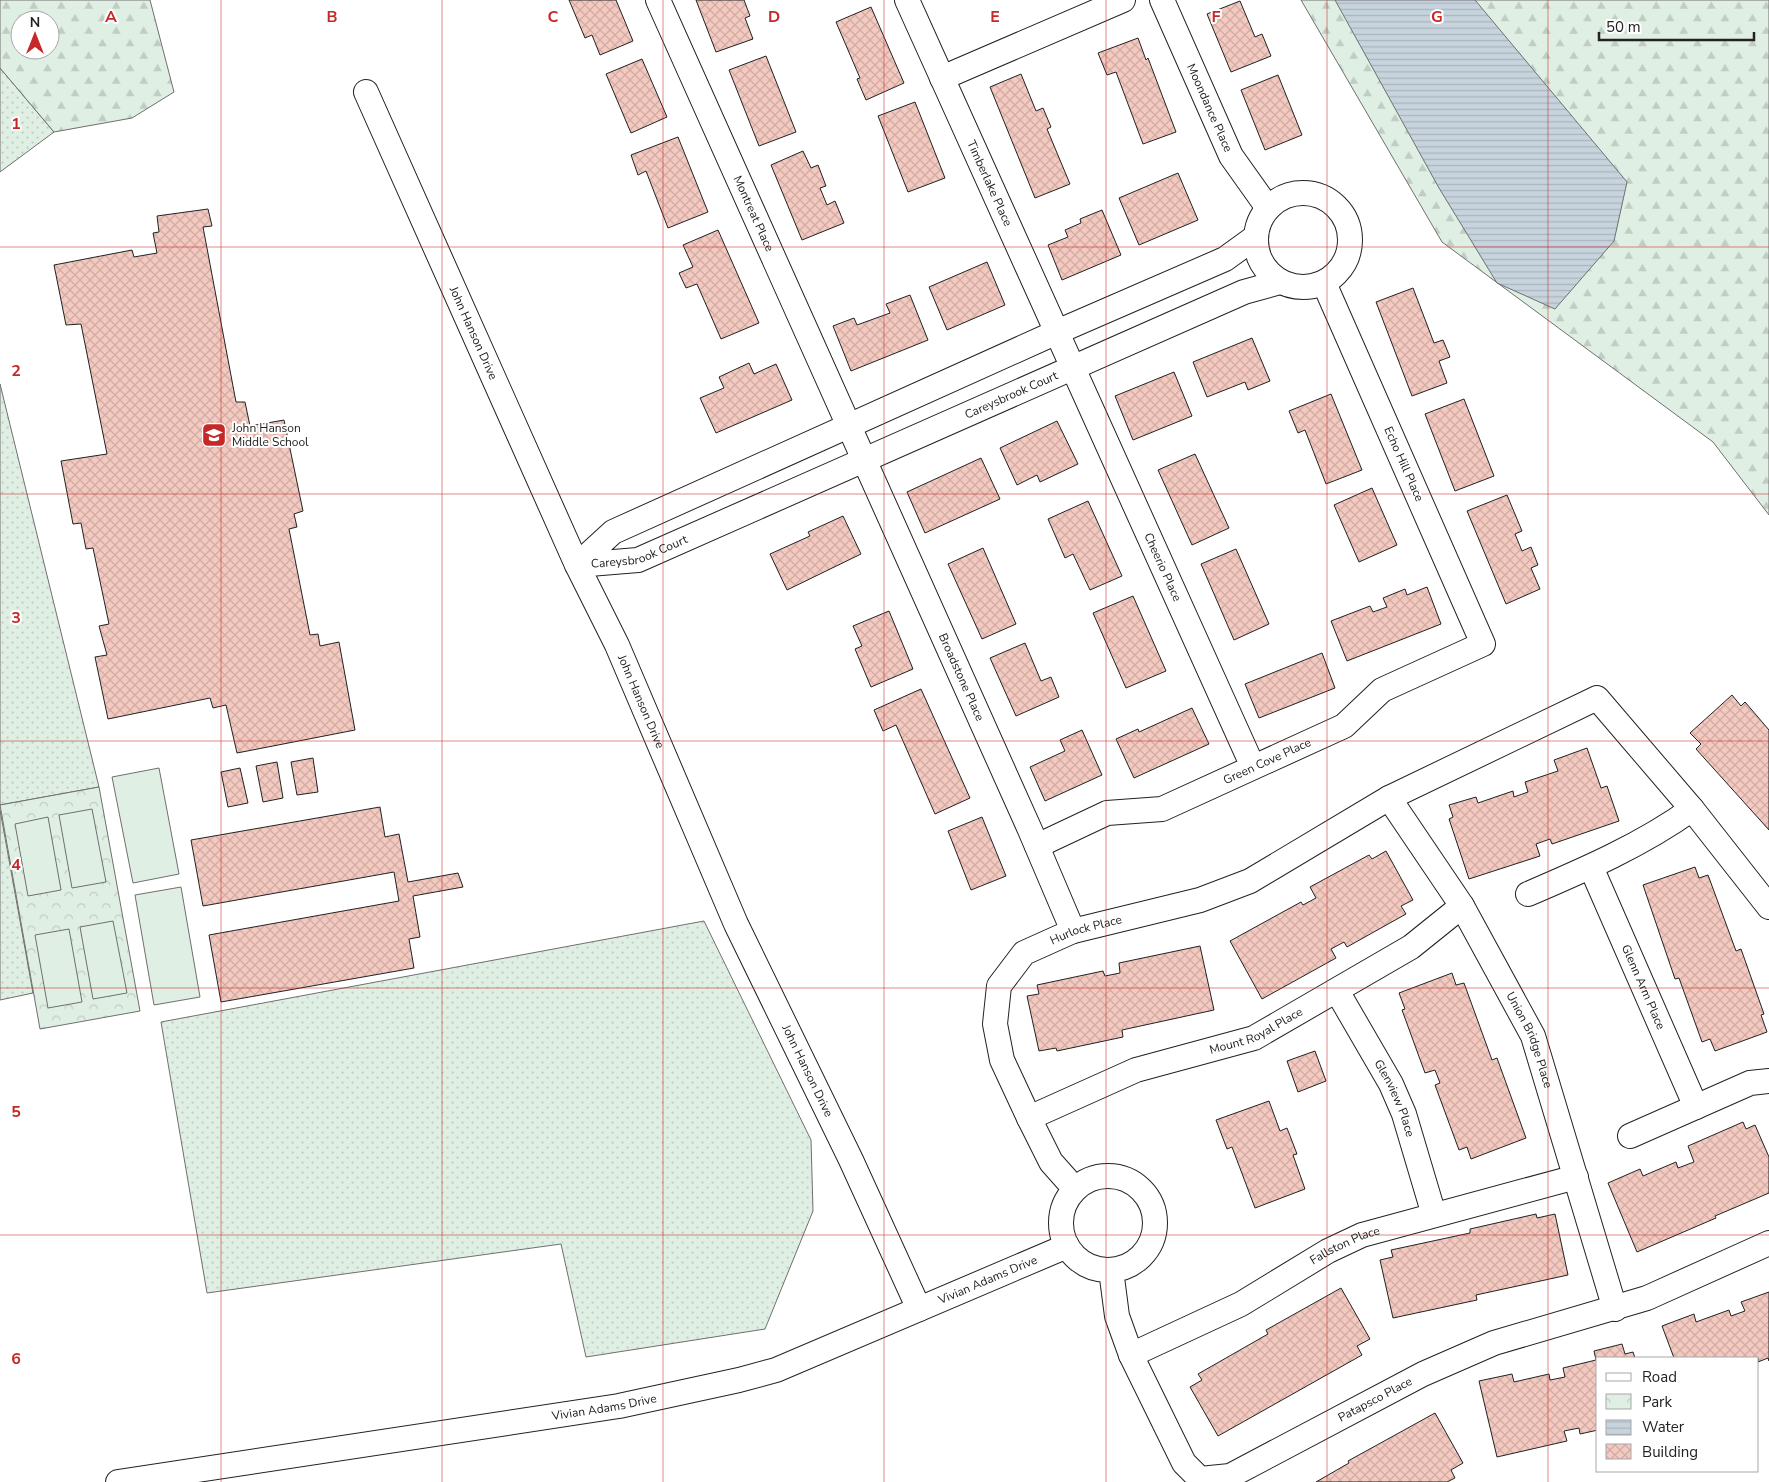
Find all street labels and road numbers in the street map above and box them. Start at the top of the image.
street label: Moondance Place [1183,61,1236,155]
street label: Timberlake Place [963,138,1016,229]
street label: Montreat Place [730,173,778,254]
street label: John Hanson Drive [445,283,501,382]
street label: Careysbrook Court [962,367,1061,423]
street label: Echo Hill Place [1380,424,1428,504]
street label: Cheerio Place [1140,530,1185,604]
street label: Careysbrook Court [590,531,691,572]
street label: Broadstone Place [935,631,988,724]
street label: John Hanson Drive [614,651,668,751]
street label: Green Cove Place [1221,734,1314,788]
street label: Hurlock Place [1047,911,1123,948]
street label: Glenn Arm Place [1618,942,1669,1032]
street label: Union Bridge Place [1502,989,1556,1090]
street label: Mount Royal Place [1208,1004,1305,1058]
street label: John Hanson Drive [778,1021,837,1120]
street label: Glenview Place [1370,1056,1418,1139]
street label: Fallston Place [1307,1223,1382,1268]
street label: Vivian Adams Drive [935,1252,1040,1308]
street label: Patapsco Place [1335,1373,1415,1425]
street label: Vivian Adams Drive [550,1390,658,1424]

